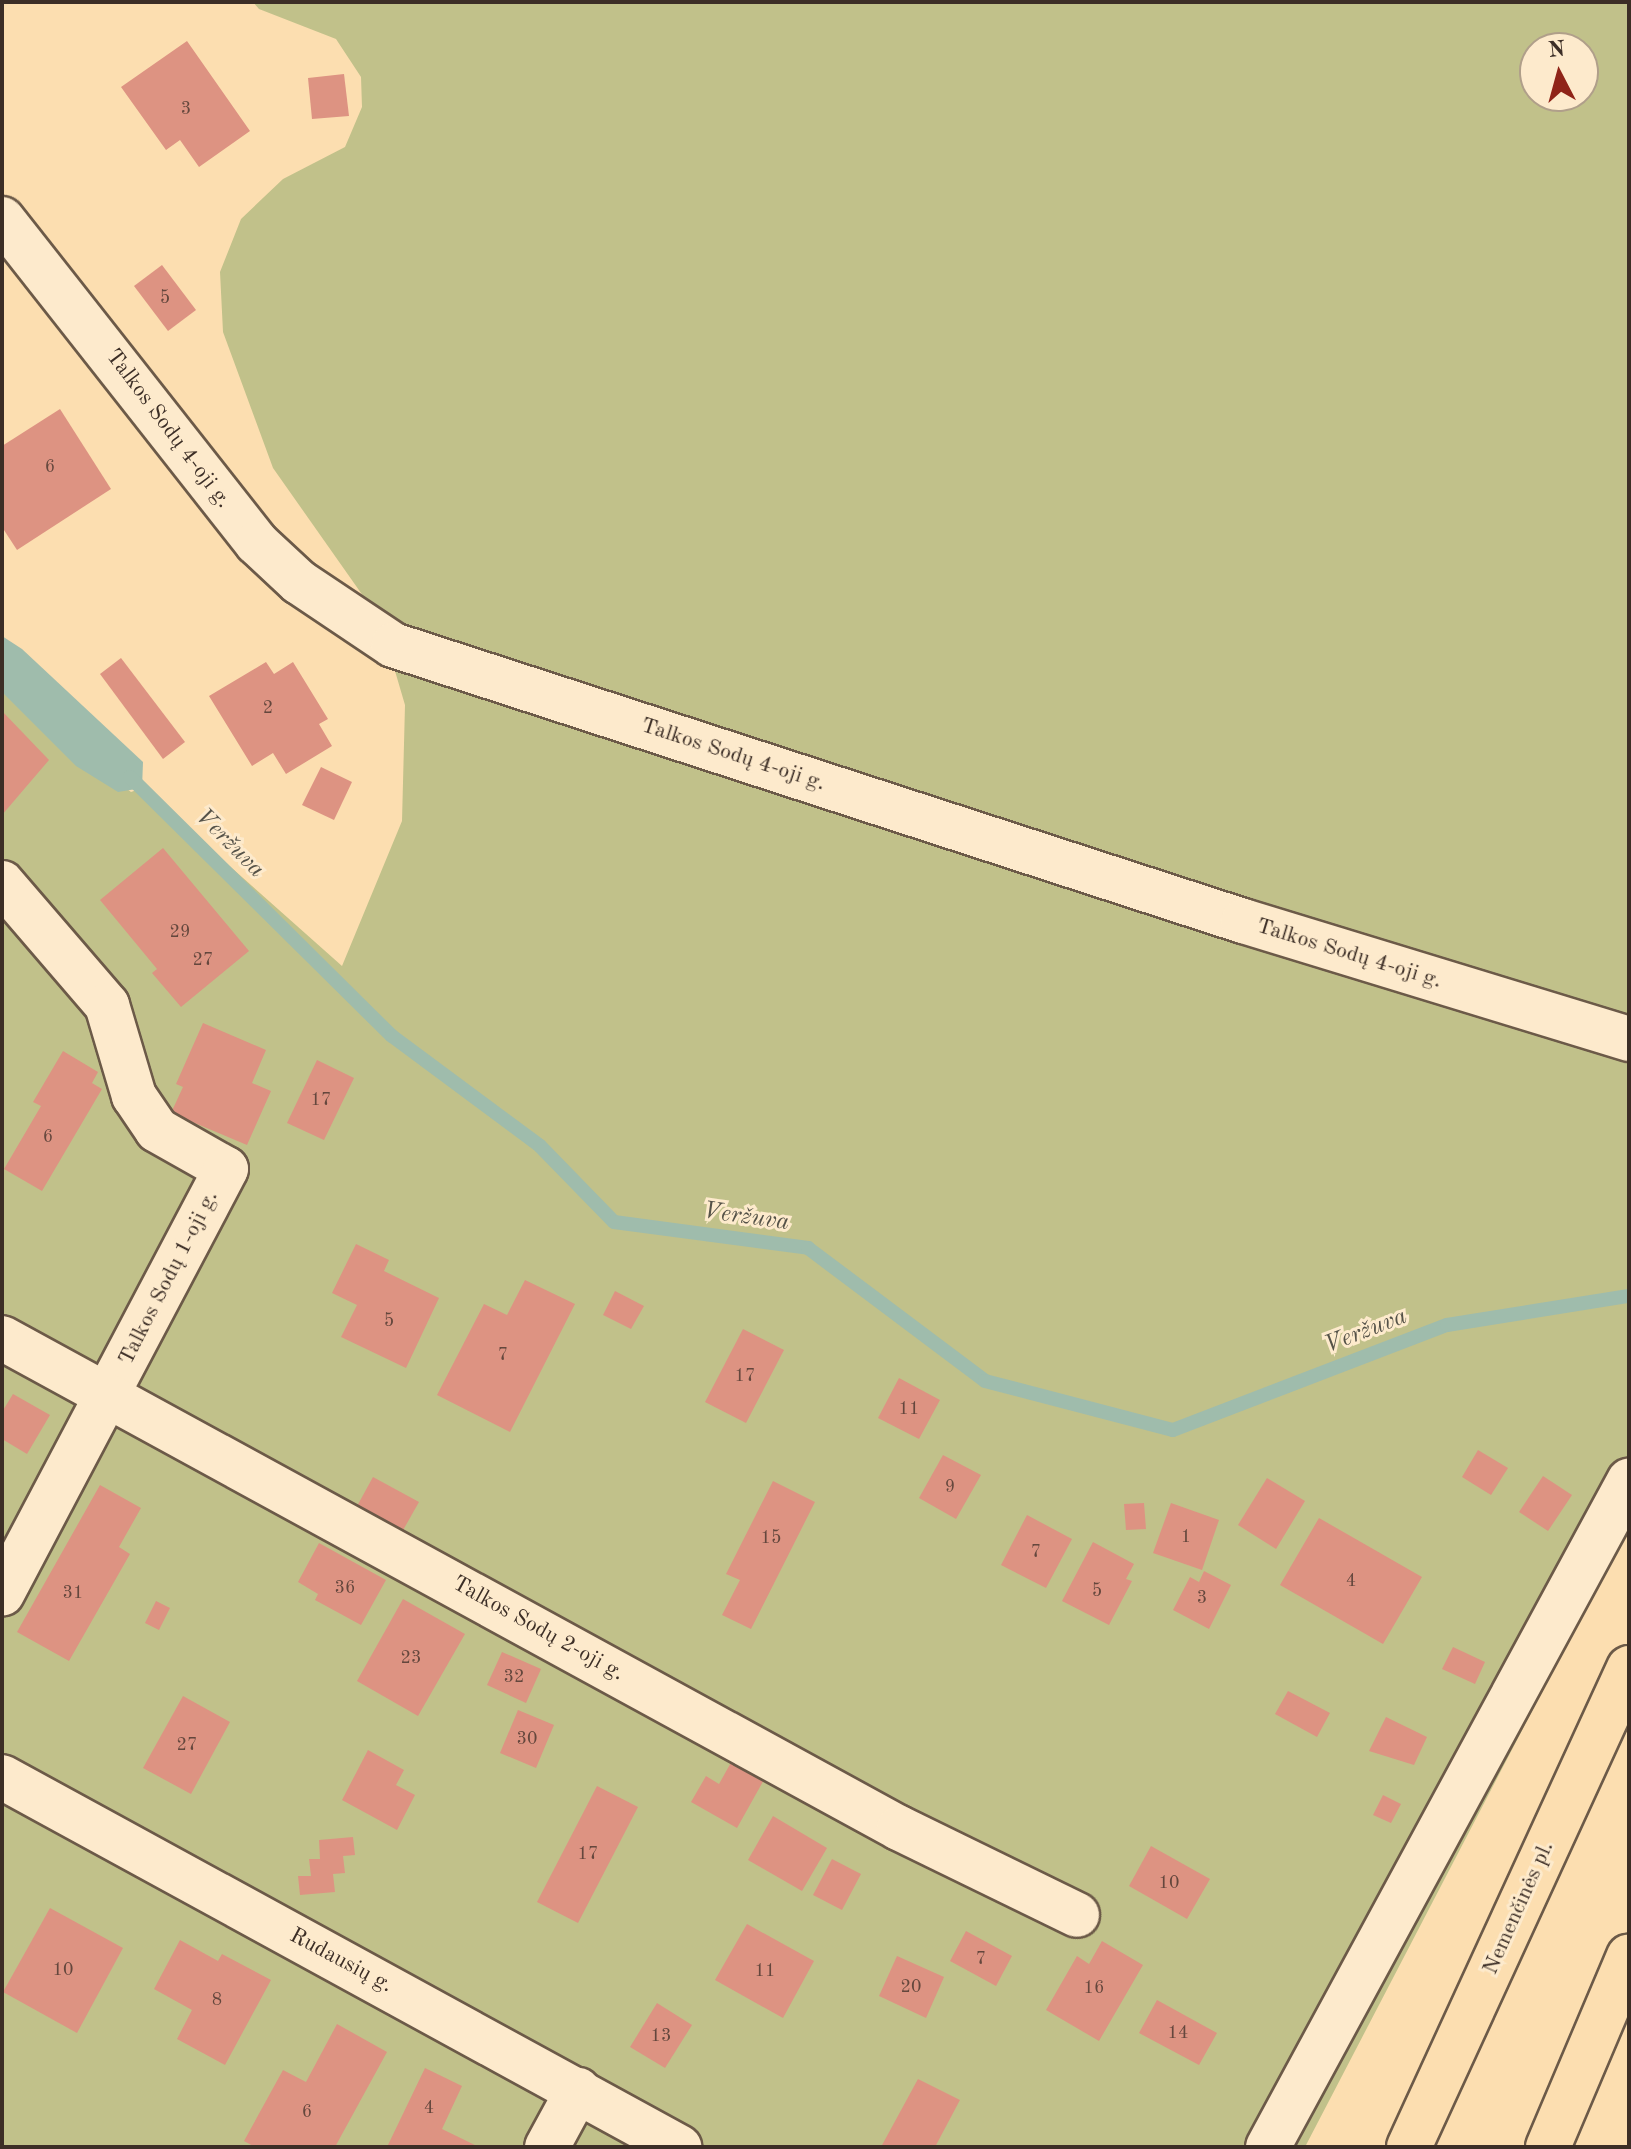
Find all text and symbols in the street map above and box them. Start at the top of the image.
north arrow [1519,32,1599,112]
text: N [1547,38,1566,62]
house number: 3 [181,98,191,120]
house number: 5 [160,287,170,309]
street label: Talkos Sodų 4-oji g. [100,344,236,514]
house number: 6 [45,456,55,478]
house number: 2 [263,697,273,719]
street label: Talkos Sodų 4-oji g. [637,713,829,797]
water label: Veržuva [188,803,270,885]
street label: Talkos Sodų 4-oji g. [1253,913,1445,995]
house number: 29 [170,921,190,943]
house number: 27 [193,949,213,971]
house number: 17 [311,1089,331,1111]
house number: 6 [43,1126,53,1148]
street label: Talkos Sodų 1-oji g. [114,1186,224,1370]
water label: Veržuva [701,1198,791,1238]
water label: Veržuva [1320,1303,1412,1361]
house number: 5 [384,1310,394,1332]
house number: 7 [498,1344,508,1366]
house number: 17 [735,1365,755,1387]
house number: 11 [899,1398,919,1420]
house number: 9 [945,1476,955,1498]
house number: 1 [1181,1526,1191,1548]
house number: 15 [761,1527,781,1549]
house number: 7 [1031,1541,1041,1563]
house number: 4 [1346,1570,1356,1592]
street label: Talkos Sodų 2-oji g. [447,1571,629,1687]
house number: 36 [335,1577,355,1599]
house number: 5 [1092,1580,1102,1602]
house number: 31 [63,1582,83,1604]
house number: 3 [1197,1587,1207,1609]
house number: 23 [401,1647,421,1669]
house number: 32 [504,1666,524,1688]
house number: 30 [517,1728,537,1750]
house number: 27 [177,1734,197,1756]
street label: Nemenčinės pl. [1478,1837,1560,1979]
house number: 17 [578,1843,598,1865]
house number: 10 [1159,1872,1179,1894]
street label: Rudausių g. [285,1923,397,1999]
house number: 7 [976,1948,986,1970]
house number: 10 [53,1959,73,1981]
house number: 11 [755,1960,775,1982]
house number: 20 [901,1976,921,1998]
house number: 16 [1084,1977,1104,1999]
house number: 8 [212,1989,222,2011]
house number: 14 [1168,2022,1188,2044]
house number: 13 [651,2025,671,2047]
house number: 4 [424,2097,434,2119]
house number: 6 [302,2101,312,2123]

